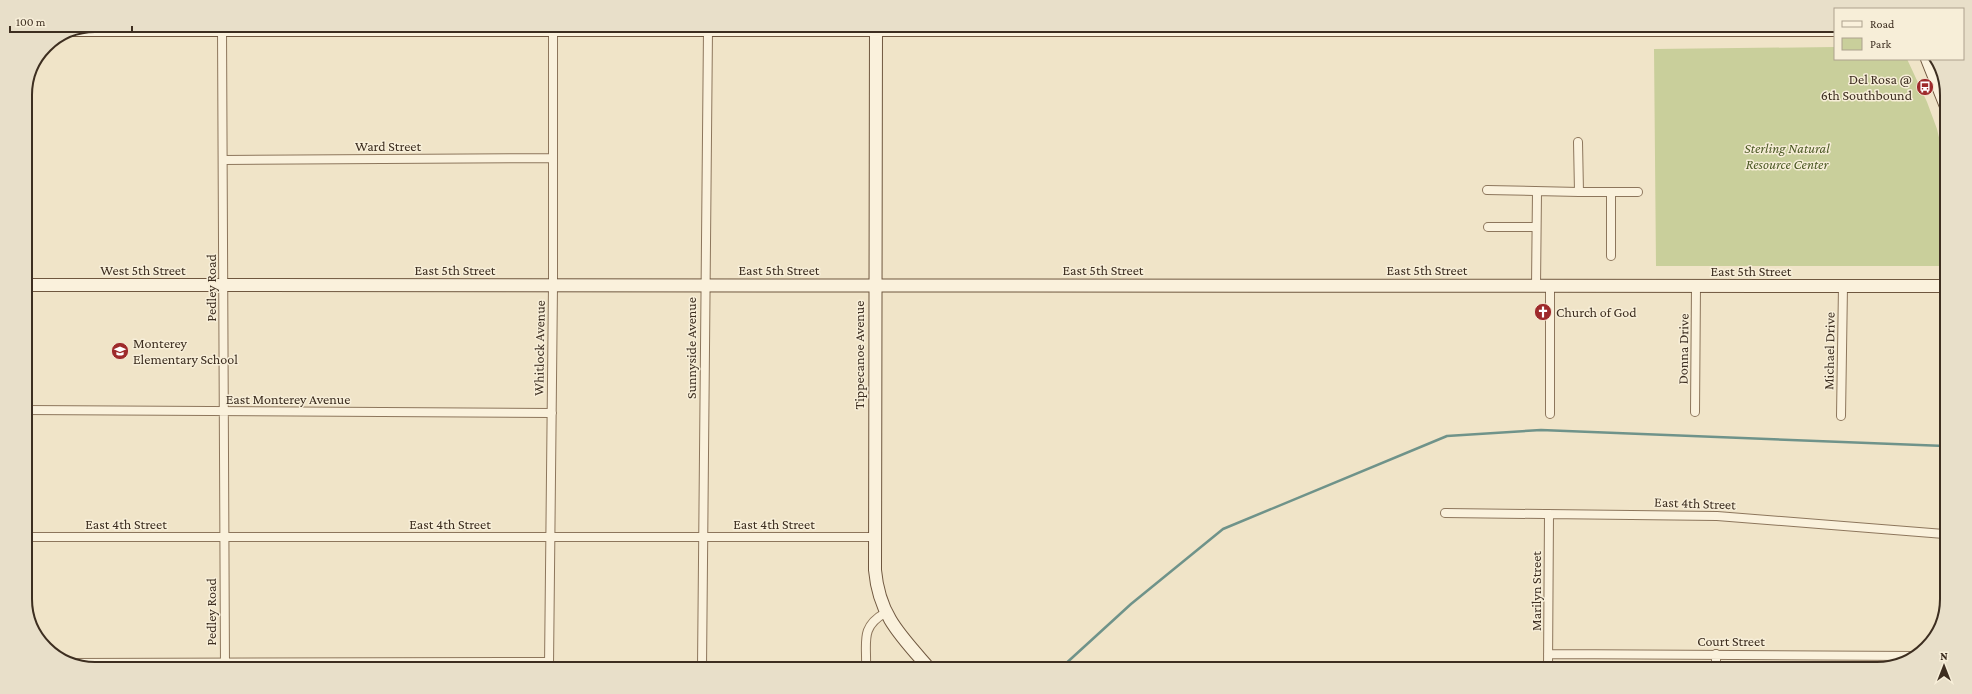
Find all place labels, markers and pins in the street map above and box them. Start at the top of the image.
place label: Del Rosa @ 6th Southbound [1821,71,1913,103]
bus stop icon: Del Rosa @ 6th Southbound [1915,77,1935,97]
church icon: Church of God [1533,302,1553,322]
place label: Church of God [1556,304,1637,320]
place label: Monterey Elementary School [133,335,238,367]
school or university icon: Monterey Elementary School [110,341,130,361]

